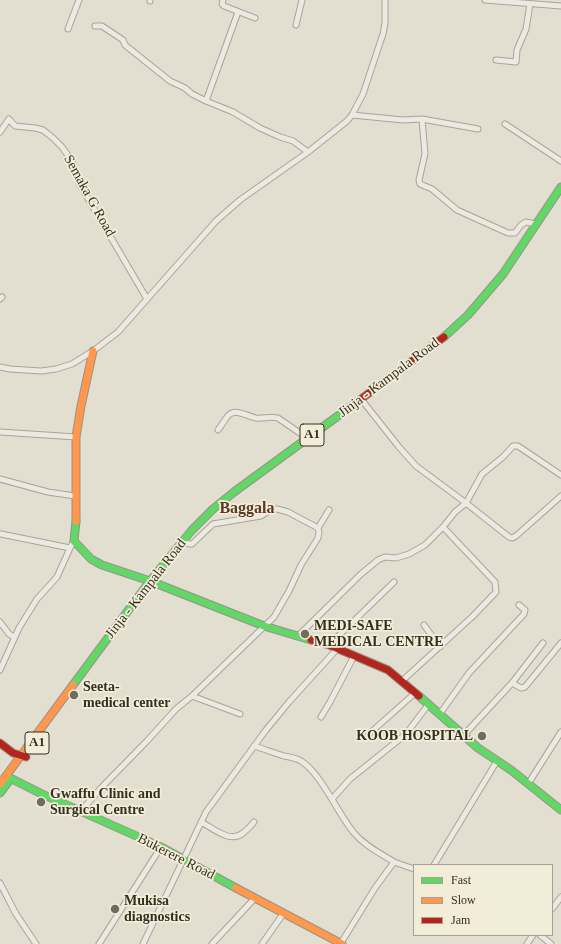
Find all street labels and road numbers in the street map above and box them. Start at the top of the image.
street label: Semaka G Road [60,152,118,240]
street label: Jinja - Kampala Road [335,335,443,421]
road number: A1 [300,424,324,446]
street label: Jinja - Kampala Road [102,536,190,642]
road number: A1 [25,732,49,754]
street label: Bukerere Road [135,830,217,884]

